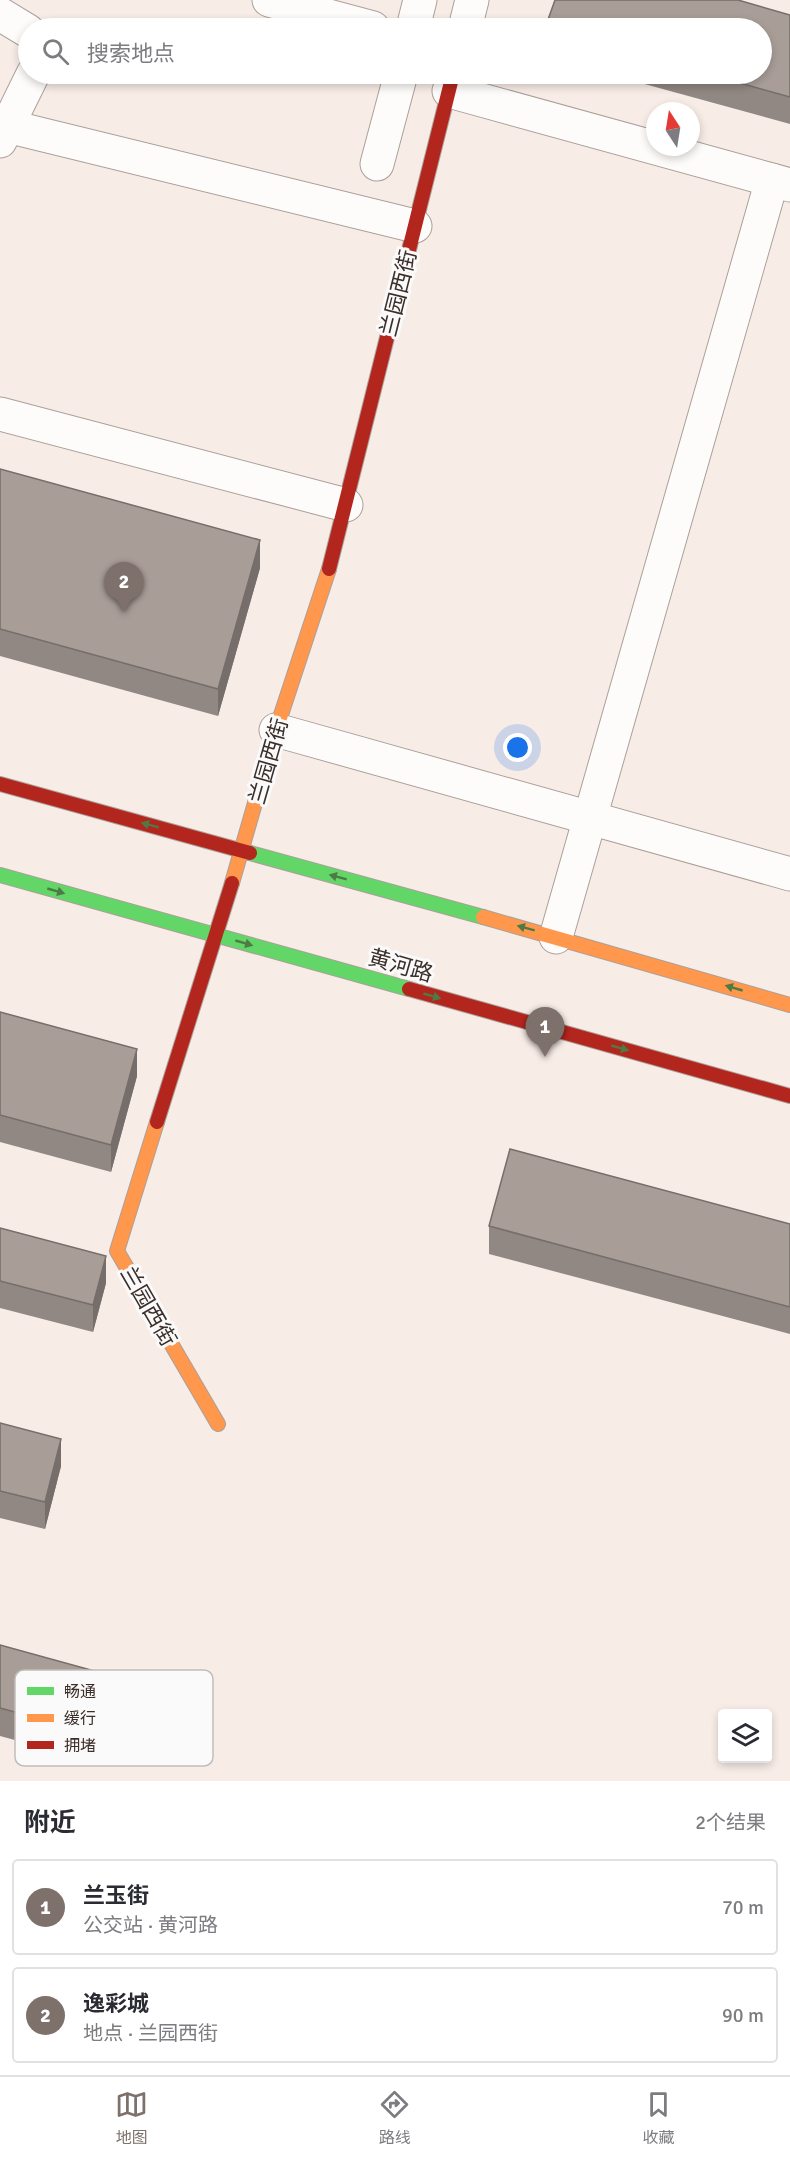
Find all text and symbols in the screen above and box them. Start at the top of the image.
search box [18,18,772,84]
icon: search [39,35,72,68]
text: 搜索地点 [87,40,175,67]
north arrow [646,102,700,156]
street label: 兰园西街 [375,247,422,339]
pin: 2 [104,562,144,612]
street label: 兰园西街 [243,715,294,807]
your location [503,733,532,762]
one-way arrow [141,820,159,829]
one-way arrow [329,872,347,881]
one-way arrow [47,887,65,896]
one-way arrow [517,923,535,933]
one-way arrow [235,939,253,949]
street label: 黄河路 [365,943,436,988]
one-way arrow [725,983,743,992]
one-way arrow [423,992,441,1001]
pin: 1 [526,1008,564,1057]
one-way arrow [611,1044,629,1053]
street label: 兰园西街 [115,1261,182,1351]
legend [15,1670,213,1766]
text: 畅通 [64,1682,96,1702]
text: 缓行 [64,1709,96,1729]
map controls [718,1709,772,1763]
button: layers [718,1709,772,1763]
text: 拥堵 [64,1736,96,1756]
text: 附近 [24,1807,76,1839]
text: 2个结果 [695,1810,766,1835]
text: 兰玉街 [83,1882,149,1909]
text: 1 [40,1895,51,1920]
text: 70 m [722,1895,764,1920]
text: 公交站 · 黄河路 [83,1913,218,1938]
text: 逸彩城 [83,1990,149,2017]
text: 2 [40,2003,51,2028]
text: 90 m [722,2003,764,2028]
text: 地点 · 兰园西街 [83,2021,218,2046]
tab: 地图 [115,2088,148,2148]
tab: 路线 [378,2088,411,2148]
tab: 收藏 [642,2088,675,2148]

